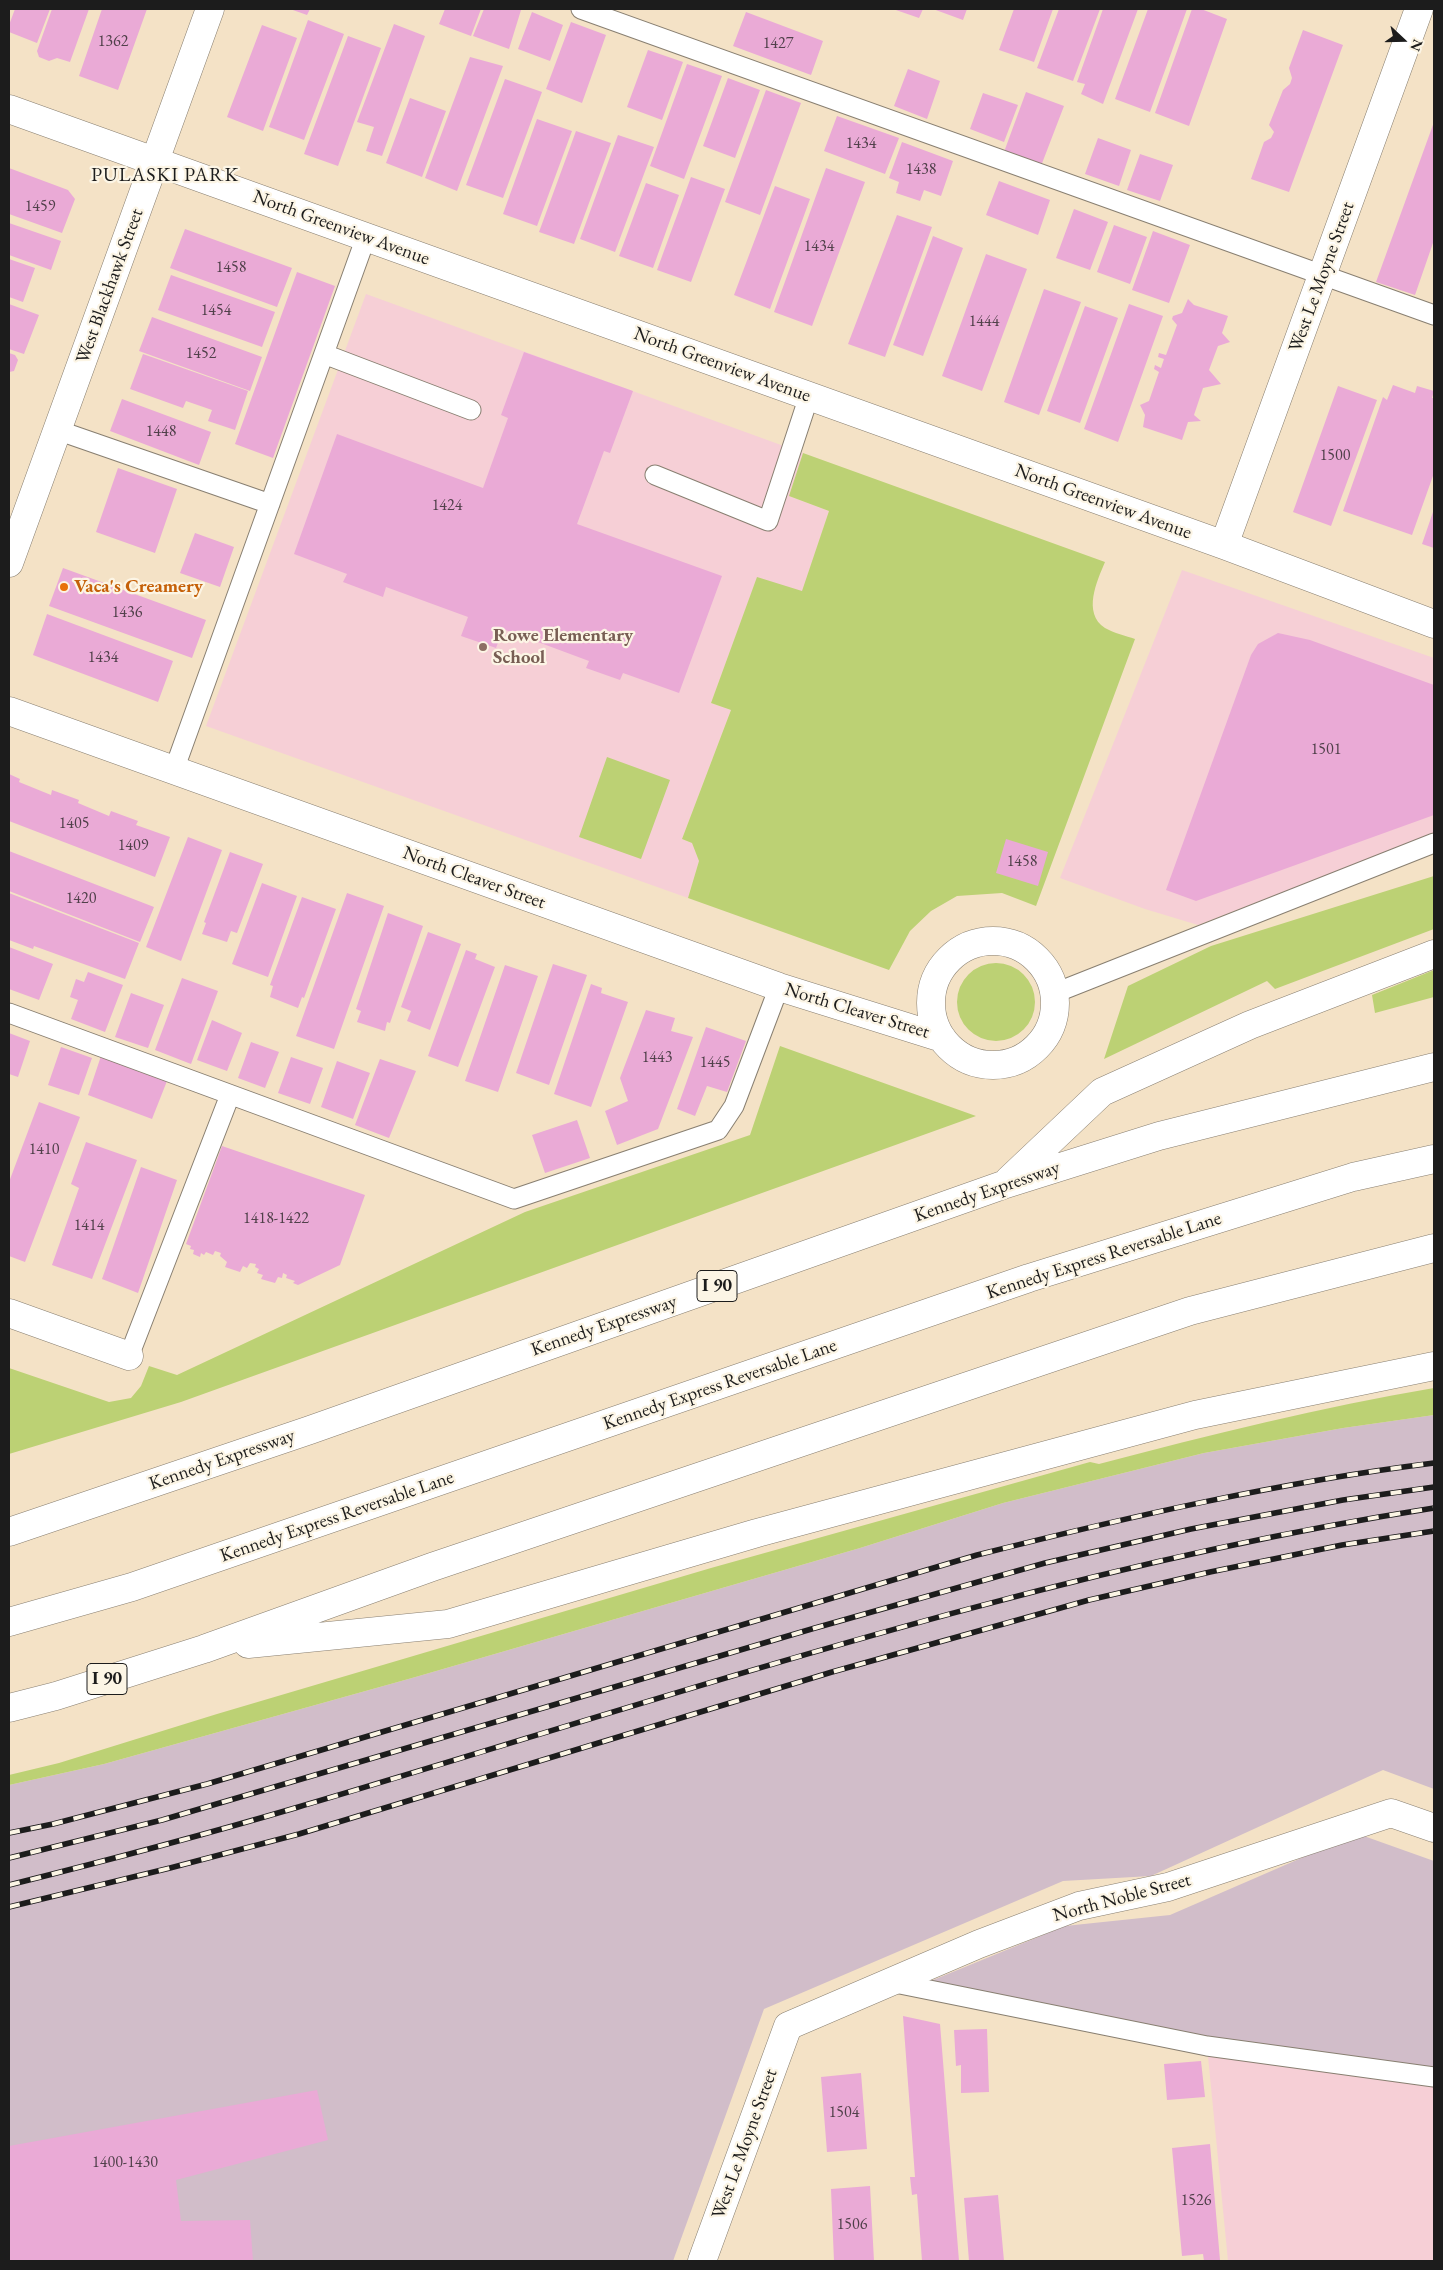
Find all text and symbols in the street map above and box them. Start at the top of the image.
north arrow [1378,15,1428,65]
house number: 1362 [98,32,128,52]
house number: 1427 [763,34,793,54]
text: N [1407,37,1427,54]
house number: 1434 [846,134,876,154]
house number: 1438 [906,160,936,180]
district label: PULASKI PARK [90,164,240,188]
street label: North Greenview Avenue [249,185,433,271]
house number: 1459 [25,197,55,217]
street label: West Le Moyne Street [1284,199,1360,355]
street label: West Blackhawk Street [71,205,149,367]
house number: 1434 [804,237,834,257]
house number: 1458 [216,258,246,278]
house number: 1454 [201,301,231,321]
house number: 1444 [969,312,999,332]
street label: North Greenview Avenue [630,322,814,408]
house number: 1452 [186,344,216,364]
house number: 1448 [146,422,176,442]
house number: 1500 [1320,446,1350,466]
street label: North Greenview Avenue [1011,459,1195,545]
house number: 1424 [432,496,462,516]
place label: Vaca's Creamery [74,576,203,598]
marker: Vaca's Creamery [58,581,70,593]
house number: 1436 [112,603,142,623]
place label: Rowe Elementary School [493,625,633,669]
marker: Rowe Elementary School [477,641,489,653]
house number: 1434 [88,648,118,668]
house number: 1501 [1311,740,1341,760]
house number: 1405 [59,814,89,834]
house number: 1409 [118,836,148,856]
street label: North Cleaver Street [400,842,548,914]
house number: 1458 [1007,852,1037,872]
house number: 1420 [66,889,96,909]
street label: North Cleaver Street [782,978,932,1044]
house number: 1443 [642,1048,672,1068]
house number: 1445 [700,1053,730,1073]
house number: 1410 [29,1140,59,1160]
street label: Kennedy Expressway [911,1156,1063,1228]
street label: Kennedy Express Reversable Lane [984,1207,1224,1305]
house number: 1418-1422 [243,1209,309,1229]
house number: 1414 [74,1216,104,1236]
road number: I 90 [697,1270,737,1302]
street label: Kennedy Expressway [528,1290,680,1362]
street label: Kennedy Express Reversable Lane [600,1334,840,1436]
street label: Kennedy Expressway [146,1424,298,1496]
street label: Kennedy Express Reversable Lane [217,1466,457,1568]
road number: I 90 [87,1664,127,1695]
street label: North Noble Street [1051,1869,1193,1927]
street label: West Le Moyne Street [707,2066,783,2222]
house number: 1504 [829,2103,859,2123]
house number: 1400-1430 [92,2153,158,2173]
house number: 1526 [1181,2191,1211,2211]
house number: 1506 [837,2215,867,2235]

